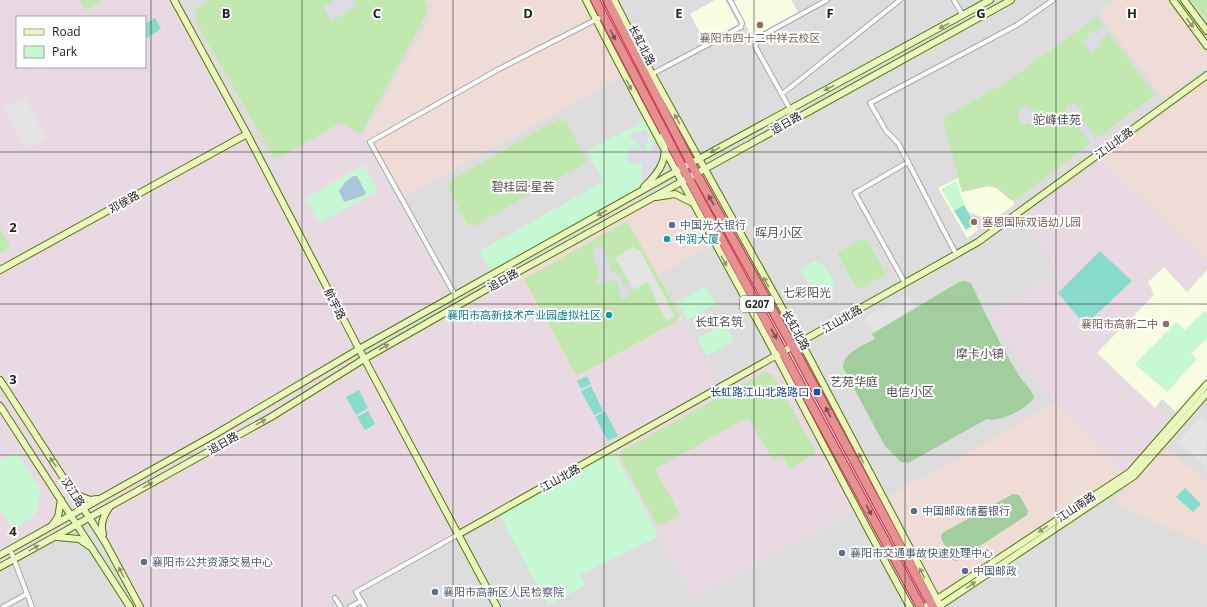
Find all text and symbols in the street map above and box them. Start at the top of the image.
text: B [222,4,231,22]
text: C [373,4,381,22]
text: D [523,4,533,22]
text: E [675,4,683,22]
text: F [826,4,834,22]
text: G [976,4,986,22]
text: H [1127,4,1137,22]
legend [16,16,146,68]
one-way arrow [1186,17,1194,28]
marker: 襄阳市四十二中祥云校区 [755,20,765,30]
street label: 长虹北路 [626,22,659,68]
text: Road [52,23,81,40]
one-way arrow [938,23,950,29]
one-way arrow [610,29,616,40]
place label: 襄阳市四十二中祥云校区 [700,30,821,45]
text: Park [52,43,78,60]
one-way arrow [626,79,633,90]
one-way arrow [824,85,835,91]
street label: 追日路 [768,108,804,137]
district label: 驼峰佳苑 [1033,111,1081,128]
one-way arrow [673,113,680,125]
street label: 江山北路 [1091,124,1136,162]
one-way arrow [709,147,721,154]
district label: 碧桂园·星荟 [491,178,555,195]
street label: 邓侯路 [106,187,142,216]
one-way arrow [708,195,715,206]
one-way arrow [596,210,607,217]
place label: 塞恩国际双语幼儿园 [982,214,1081,229]
place label: 中国光大银行 [680,217,746,232]
marker: 塞恩国际双语幼儿园 [969,217,979,227]
text: 2 [9,218,17,236]
marker: 中国光大银行 [667,220,677,230]
district label: 晖月小区 [755,224,803,241]
place label: 中润大厦 [675,231,719,246]
marker: 中润大厦 [662,234,672,244]
one-way arrow [721,255,727,267]
street label: 追日路 [485,265,521,294]
one-way arrow [763,276,769,288]
district label: 七彩阳光 [783,284,831,301]
street label: 航宇路 [321,286,350,322]
road number: G207 [740,296,774,312]
street label: 江山北路 [819,301,865,336]
place label: 襄阳市高新技术产业园虚拟社区 [447,307,601,322]
street label: 长虹北路 [779,307,814,353]
marker: 襄阳市高新技术产业园虚拟社区 [604,310,614,320]
district label: 长虹名筑 [695,313,743,330]
place label: 襄阳市高新二中 [1081,316,1158,331]
marker: 襄阳市高新二中 [1161,319,1171,329]
one-way arrow [770,328,777,340]
one-way arrow [378,344,390,351]
district label: 摩卡小镇 [956,345,1004,362]
text: 3 [9,370,17,388]
district label: 艺苑华庭 [830,373,878,390]
district label: 电信小区 [886,383,934,400]
place label: 长虹路江山北路路口 [710,384,809,399]
marker: 长虹路江山北路路口 [812,387,822,397]
one-way arrow [825,406,831,418]
one-way arrow [255,418,267,425]
street label: 追日路 [205,428,241,457]
one-way arrow [858,452,865,464]
one-way arrow [49,457,57,467]
street label: 江山北路 [537,460,583,495]
street label: 汉江路 [58,474,89,510]
one-way arrow [142,482,154,489]
street label: 江山南路 [1053,488,1098,525]
place label: 中国邮政储蓄银行 [922,503,1010,518]
one-way arrow [865,504,872,516]
marker: 中国邮政储蓄银行 [909,506,919,516]
text: 4 [9,522,17,540]
one-way arrow [1037,526,1049,533]
one-way arrow [28,545,40,552]
place label: 襄阳市交通事故快速处理中心 [850,545,993,560]
marker: 襄阳市交通事故快速处理中心 [837,548,847,558]
place label: 襄阳市公共资源交易中心 [152,554,273,569]
marker: 襄阳市公共资源交易中心 [139,557,149,567]
place label: 中国邮政 [973,563,1017,578]
marker: 中国邮政 [960,566,970,576]
one-way arrow [118,567,125,578]
one-way arrow [919,567,925,579]
one-way arrow [966,581,976,589]
place label: 襄阳市高新区人民检察院 [443,584,564,599]
marker: 襄阳市高新区人民检察院 [430,587,440,597]

